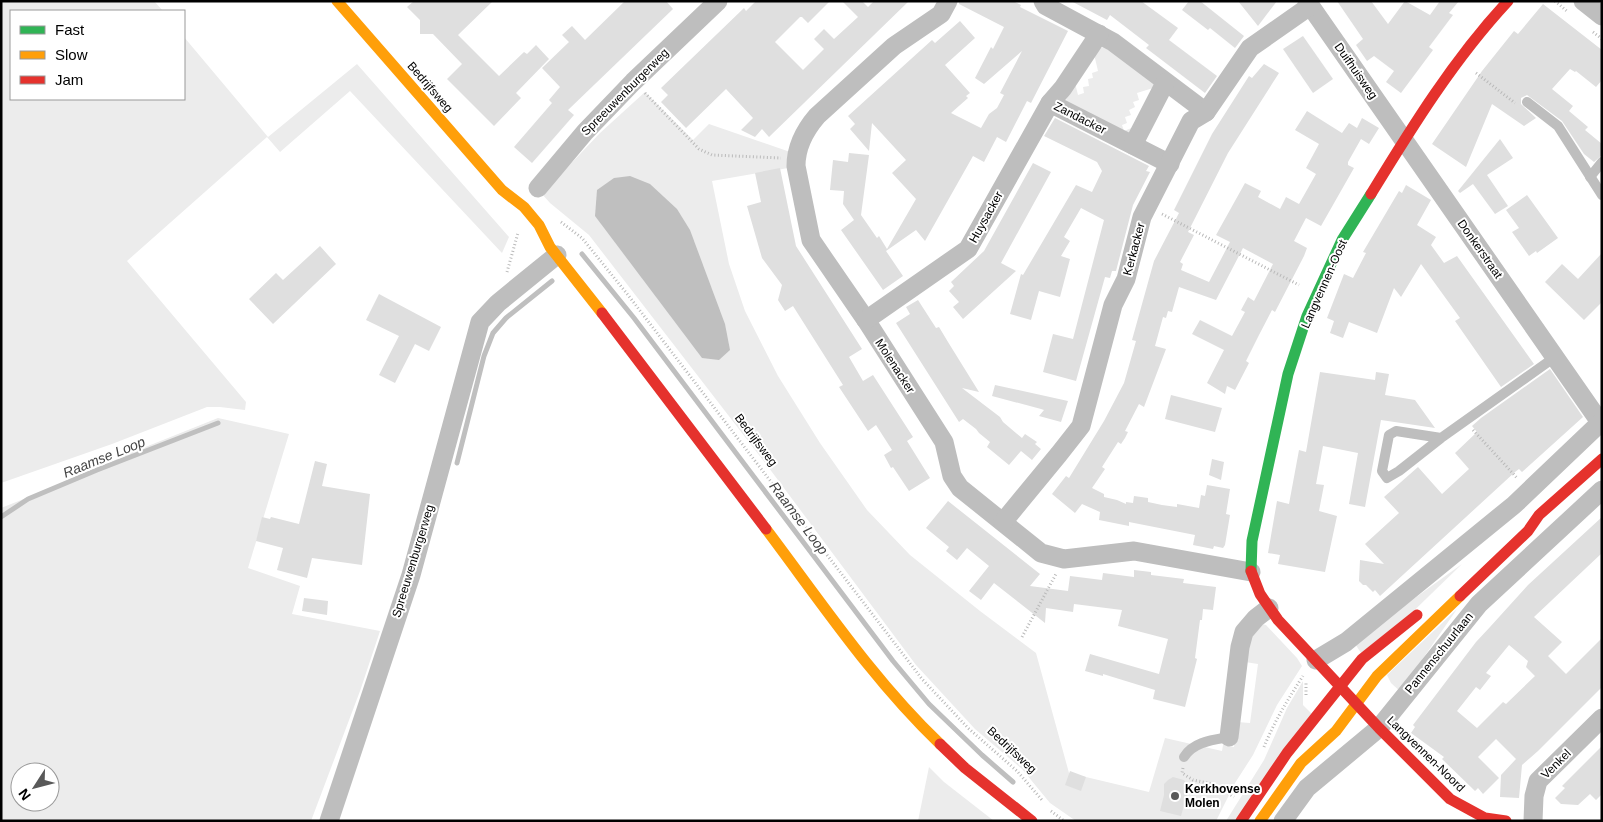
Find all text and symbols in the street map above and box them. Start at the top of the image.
legend [10,10,185,100]
text: Fast [55,21,85,38]
street label: Duifhuisweg [1332,40,1380,102]
text: Slow [55,46,88,63]
street label: Spreeuwenburgerweg [579,46,671,138]
street label: Bedrijfsweg [404,59,456,115]
text: Jam [55,71,83,88]
street label: Zandacker [1052,99,1108,137]
street label: Huysacker [966,189,1006,245]
street label: Donkerstraat [1455,217,1506,282]
street label: Kerkacker [1120,221,1148,277]
street label: Langvennen-Oost [1298,237,1350,330]
street label: Molenacker [872,336,918,396]
street label: Bedrijfsweg [732,411,780,469]
water label: Raamse Loop [61,433,148,481]
water label: Raamse Loop [766,478,832,558]
street label: Spreeuwenburgerweg [389,503,437,619]
street label: Pannenschuurlaan [1402,610,1476,696]
street label: Langvennen-Noord [1384,713,1468,795]
street label: Bedrijfsweg [985,724,1039,776]
street label: Venkel [1538,746,1574,782]
north arrow [10,762,60,812]
place label: Kerkhovense Molen [1185,782,1261,810]
text: N [15,786,34,803]
marker: Kerkhovense Molen [1169,790,1181,802]

